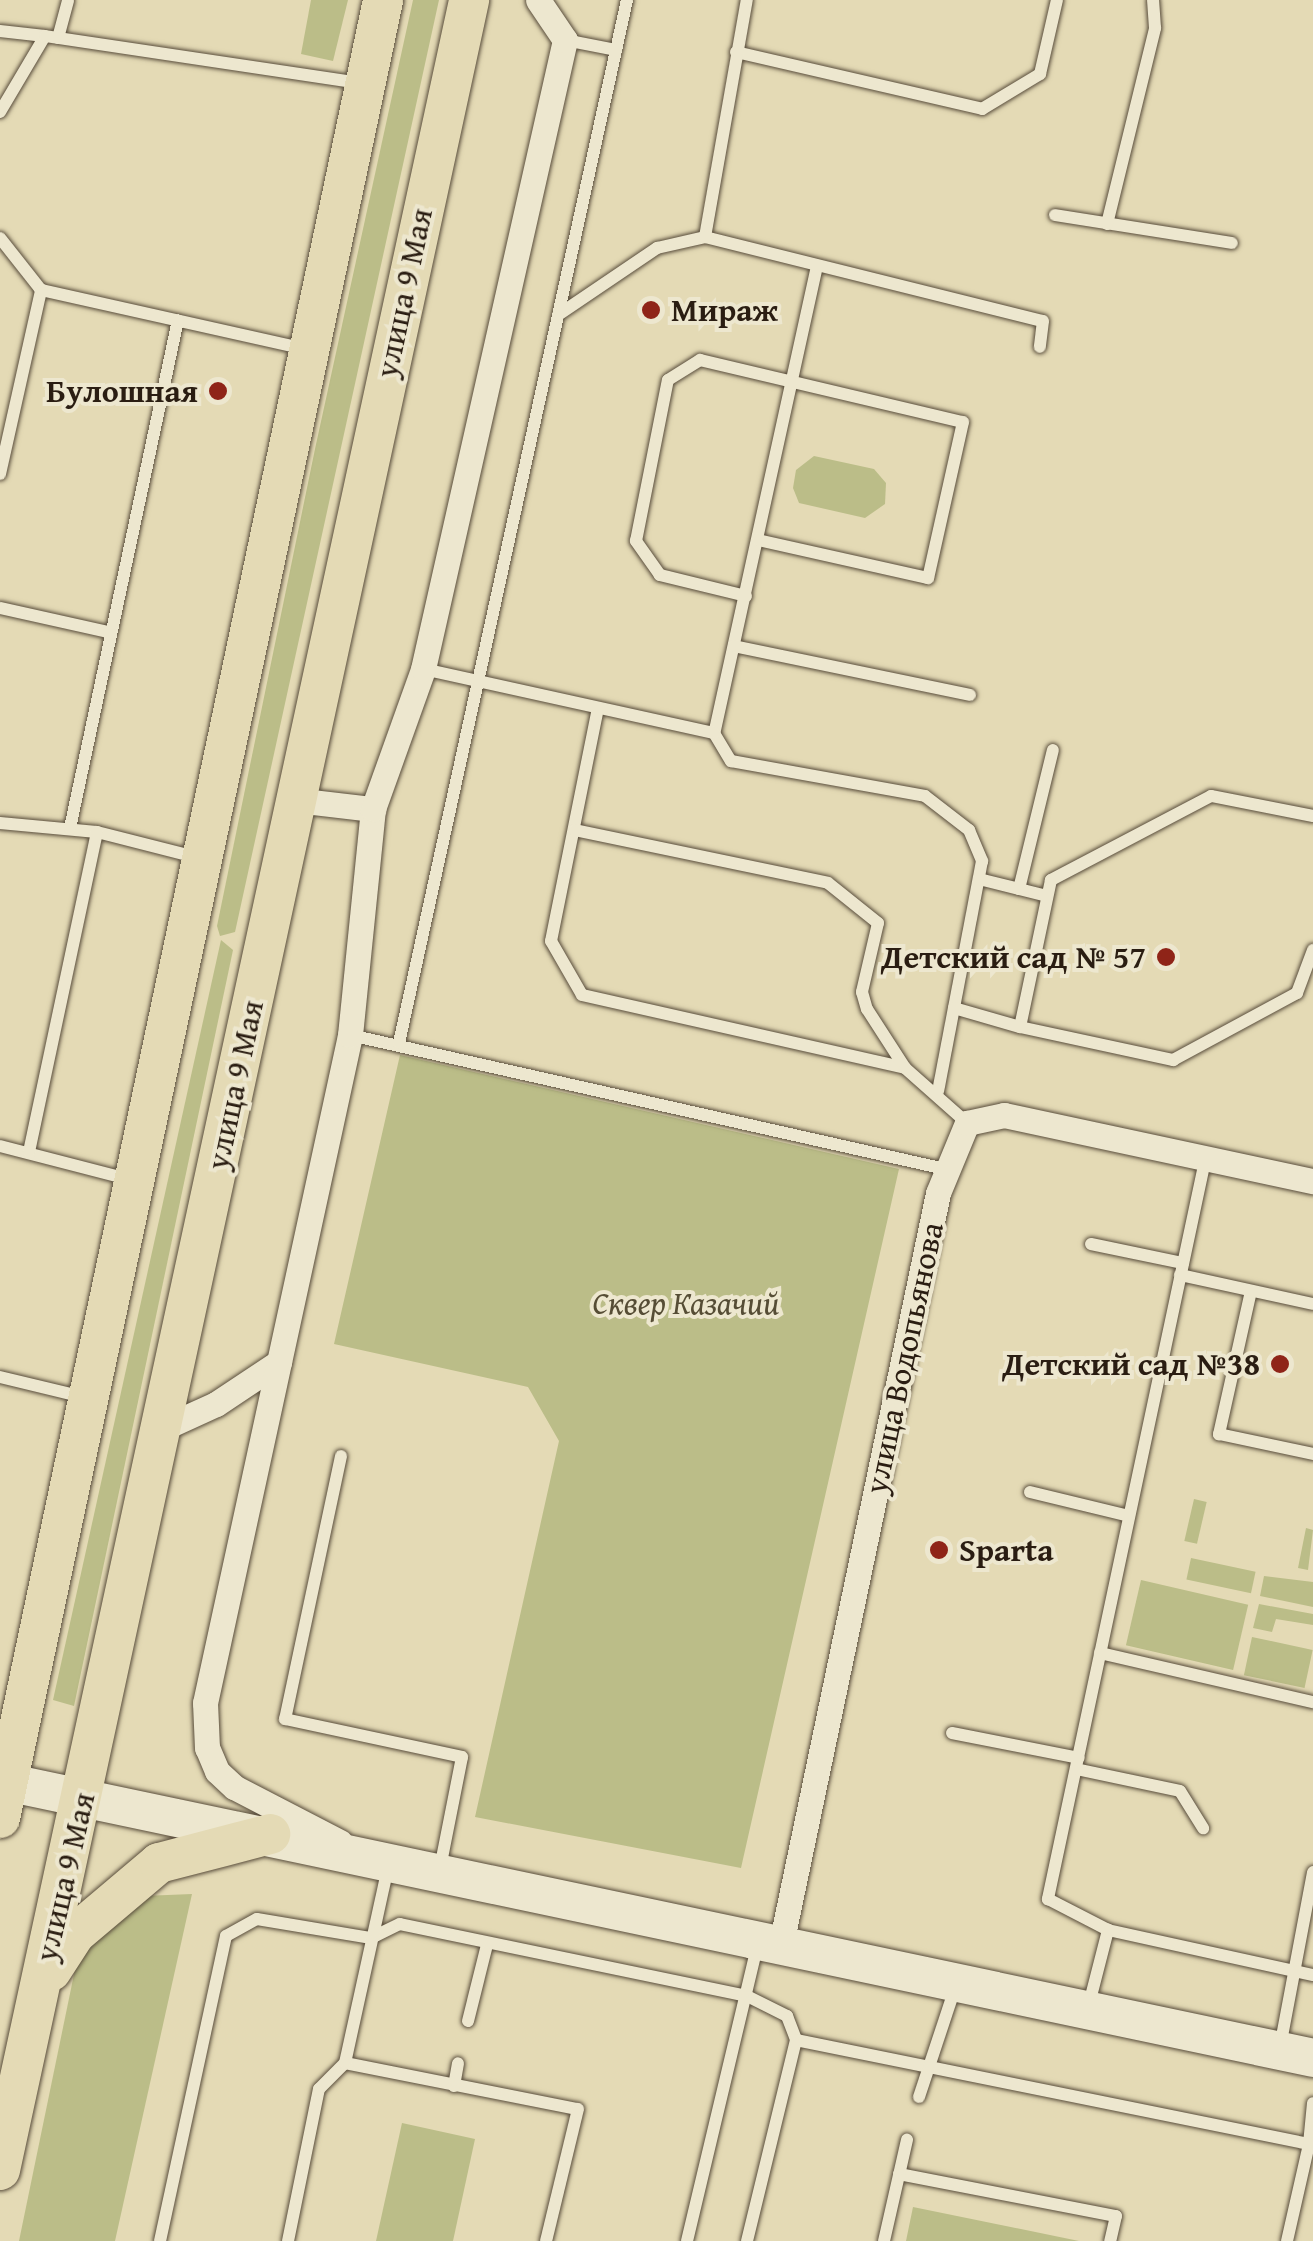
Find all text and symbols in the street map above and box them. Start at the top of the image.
street label: улица 9 Мая [367,205,441,381]
place label: Мираж [671,291,778,329]
marker: Мираж [640,299,662,321]
place label: Булошная [46,372,198,410]
marker: Булошная [207,380,229,402]
place label: Детский сад № 57 [881,938,1146,976]
marker: Детский сад № 57 [1155,946,1177,968]
street label: улица 9 Мая [198,997,272,1173]
street label: улица Водопьянова [856,1219,952,1497]
park label: Сквер Казачий [592,1284,780,1322]
place label: Детский сад №38 [1002,1345,1260,1383]
marker: Детский сад №38 [1269,1353,1291,1375]
place label: Sparta [959,1531,1054,1569]
marker: Sparta [928,1539,950,1561]
street label: улица 9 Мая [27,1789,103,1965]

